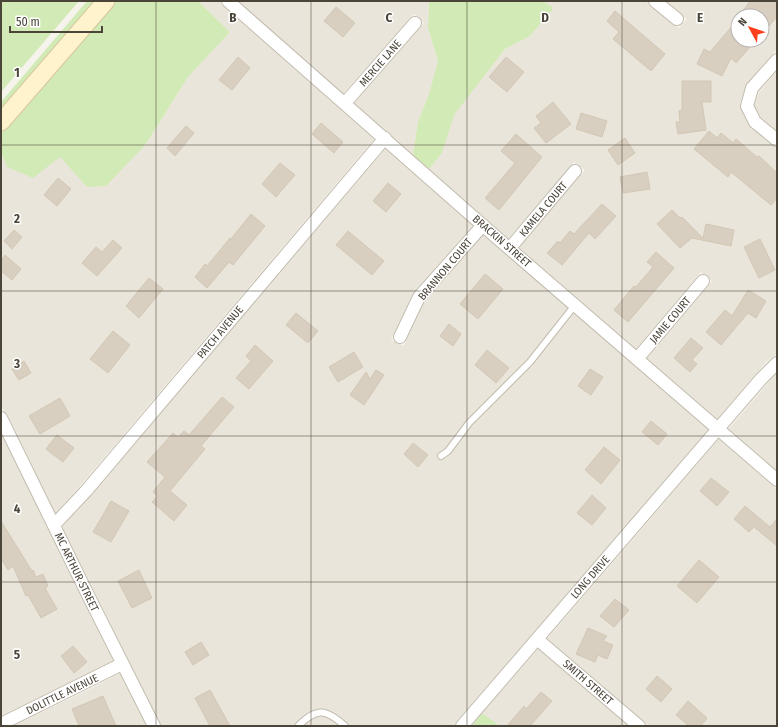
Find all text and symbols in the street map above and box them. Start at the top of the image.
scale bar [10,8,102,34]
north arrow [730,8,770,48]
text: B [229,10,237,25]
text: C [386,10,393,25]
text: D [541,10,549,25]
text: E [697,10,703,25]
text: 50 m [16,15,40,29]
text: N [736,15,750,29]
street label: MERCIE LANE [357,37,404,89]
text: 1 [14,65,20,80]
street label: KAMELA COURT [517,179,571,239]
text: 2 [13,211,20,226]
street label: BRACKIN STREET [470,213,534,271]
street label: BRANNON COURT [416,235,476,303]
street label: JAMIE COURT [647,294,694,346]
street label: PATCH AVENUE [195,303,246,361]
text: 3 [13,356,20,371]
text: 4 [14,501,21,516]
street label: MC ARTHUR STREET [52,531,102,615]
street label: LONG DRIVE [568,553,613,602]
text: 5 [14,647,20,662]
street label: SMITH STREET [560,657,616,708]
street label: DOLITTLE AVENUE [24,671,100,718]

